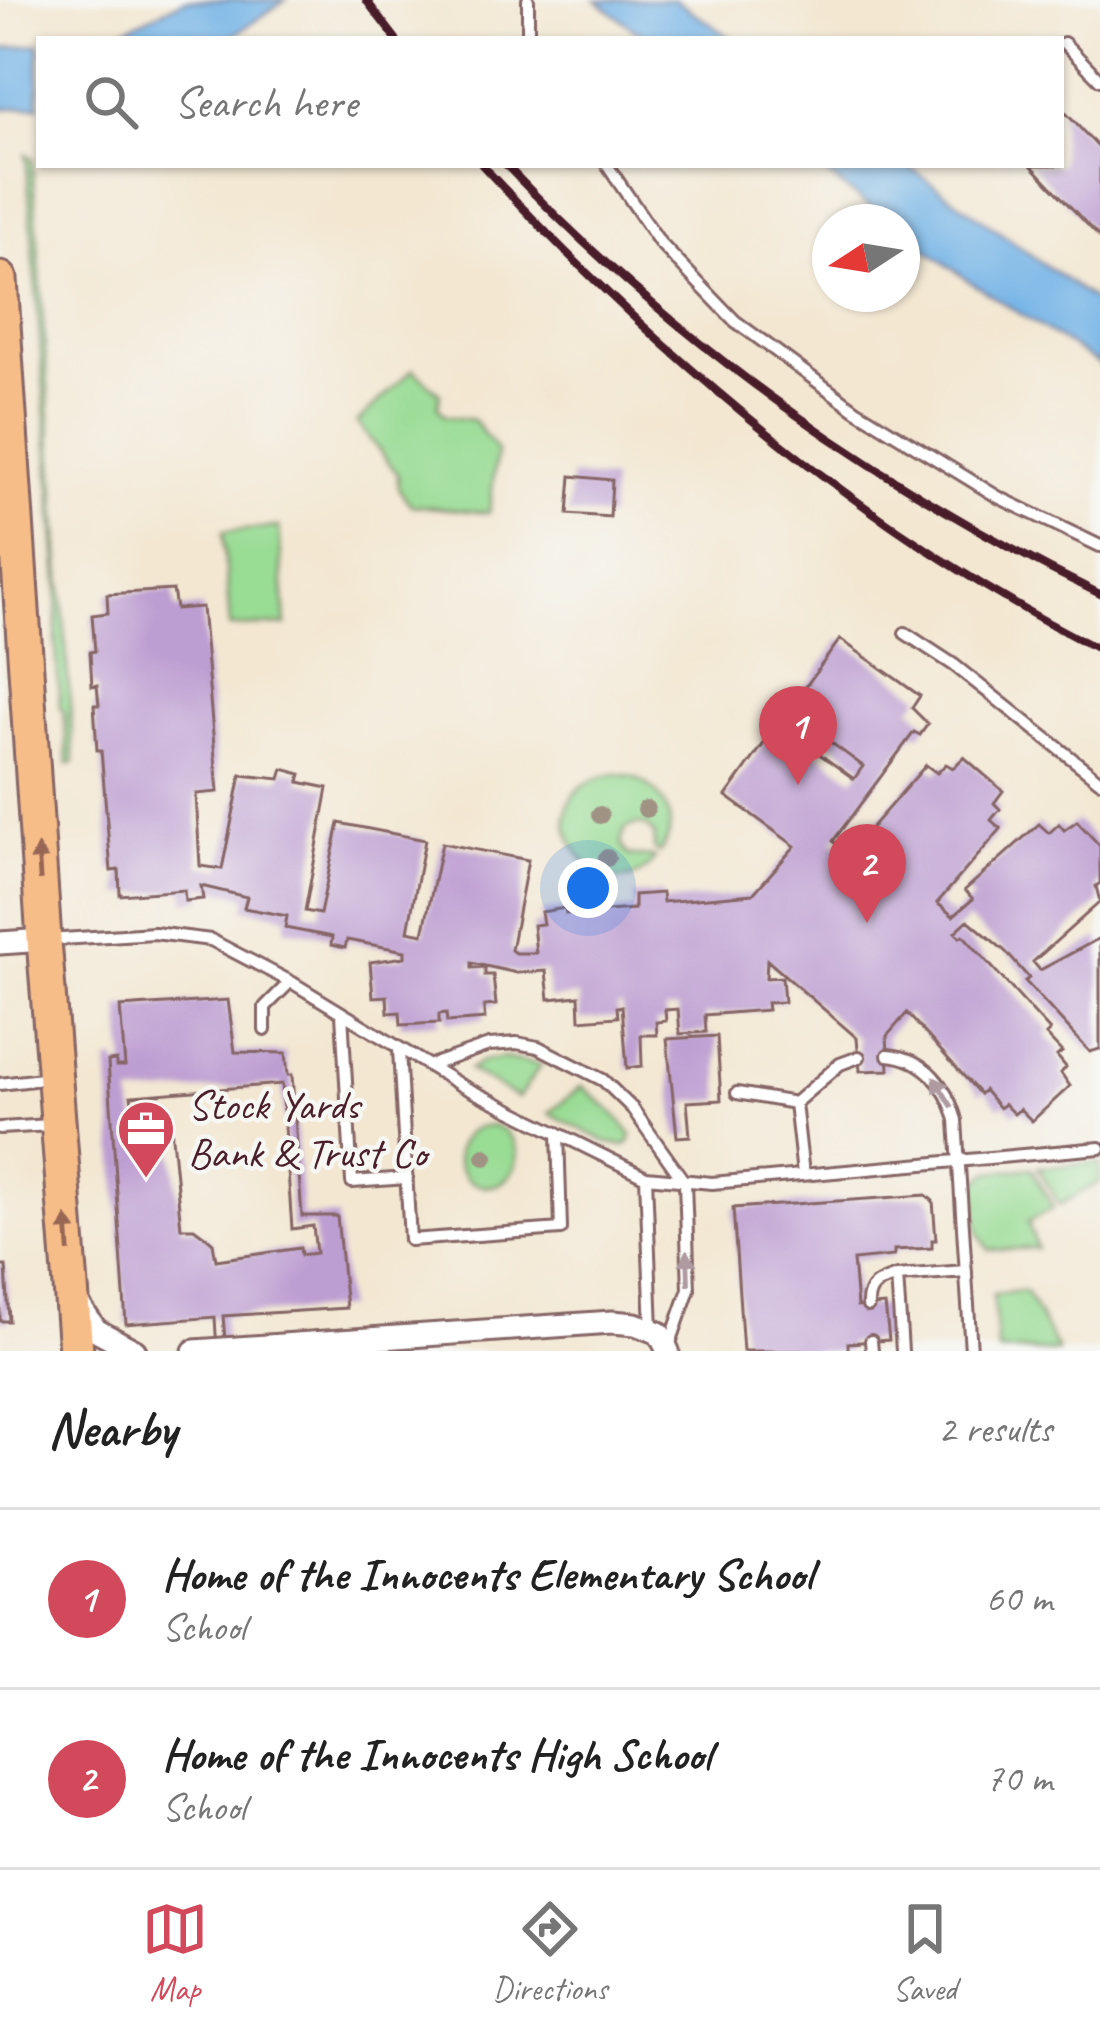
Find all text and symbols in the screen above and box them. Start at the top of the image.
search box [36,36,1064,168]
icon: search [78,69,144,135]
text: Search here [174,74,357,131]
north arrow [812,204,920,312]
pin: 1 [759,686,837,785]
pin: 2 [828,824,906,923]
one-way arrow [29,843,48,881]
your location [558,858,618,918]
one-way arrow [933,1076,955,1109]
place label: Stock Yards Bank & Trust Co [188,1079,431,1180]
office icon: Stock Yards Bank & Trust Co [115,1098,177,1180]
one-way arrow [59,1215,78,1252]
one-way arrow [678,1248,697,1286]
text: Nearby [48,1397,176,1461]
text: 2 results [938,1405,1052,1454]
text: Home of the Innocents Elementary School [162,1546,812,1603]
text: 1 [78,1574,96,1623]
text: 60 m [986,1574,1052,1623]
text: School [162,1603,246,1652]
text: Home of the Innocents High School [162,1726,711,1783]
text: 2 [78,1754,96,1803]
text: 70 m [986,1754,1052,1803]
text: School [162,1783,246,1832]
tab: Map [142,1896,208,2010]
tab: Directions [493,1896,607,2010]
tab: Saved [892,1896,958,2010]

